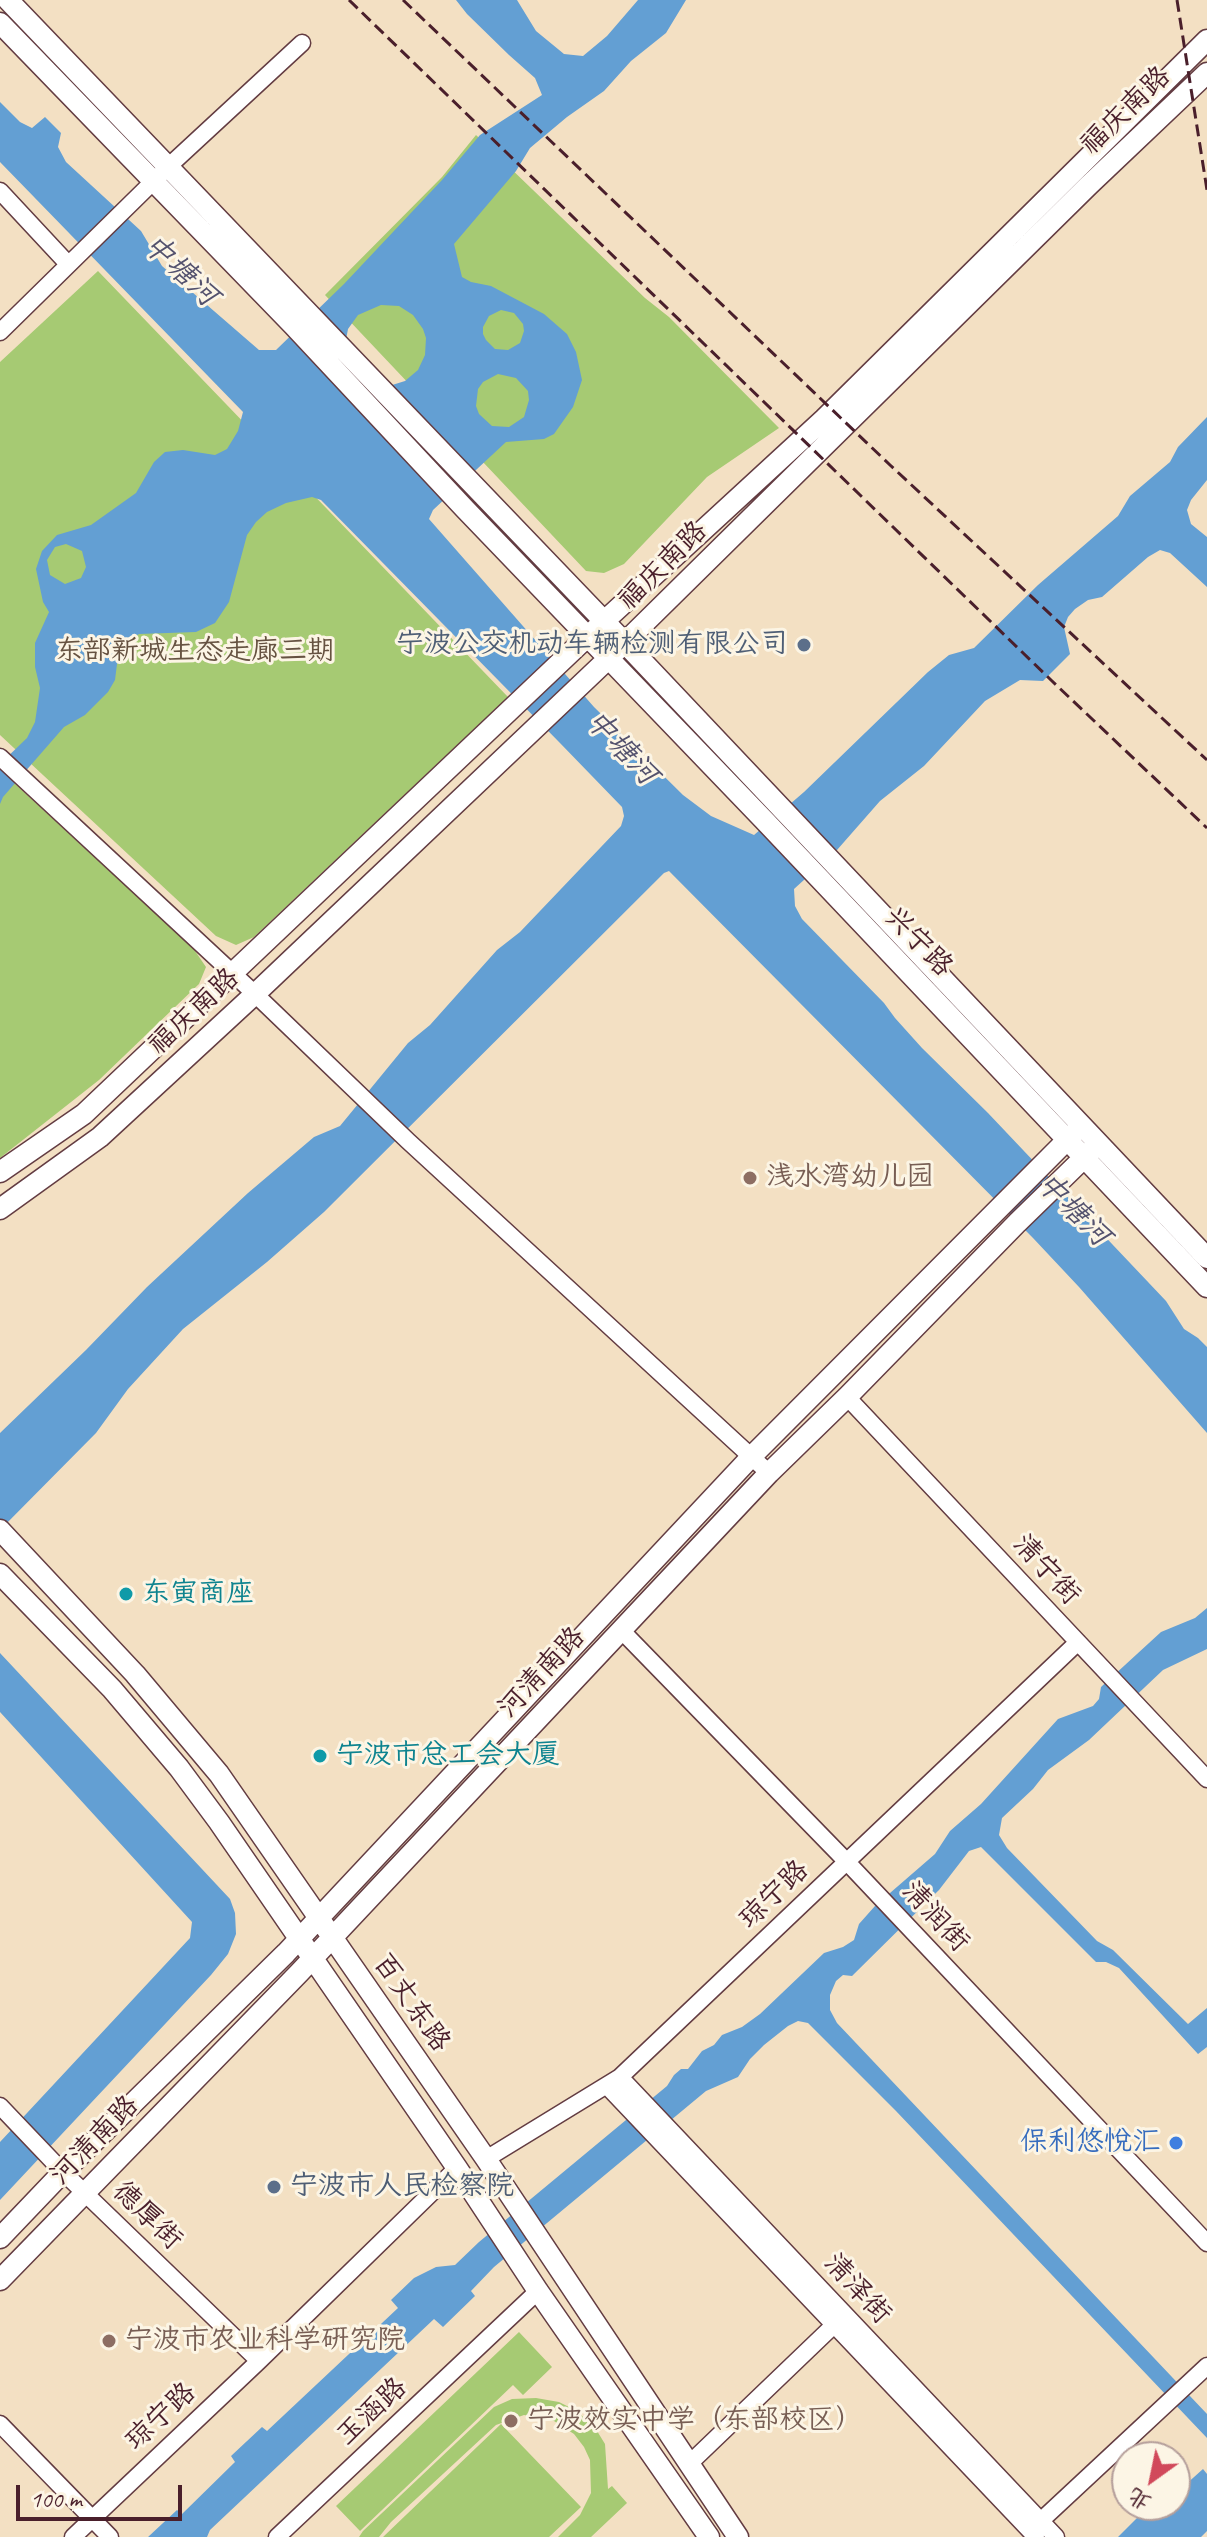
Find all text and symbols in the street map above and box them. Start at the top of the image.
street label: 福庆南路 [1074,60,1178,162]
water label: 中塘河 [135,227,225,315]
street label: 福庆南路 [612,515,714,617]
place label: 宁波公交机动车辆检测有限公司 [396,628,788,662]
park label: 东部新城生态走廊三期 [55,635,335,669]
marker: 宁波公交机动车辆检测有限公司 [795,636,813,654]
water label: 中塘河 [577,703,665,793]
street label: 兴宁路 [877,900,959,984]
street label: 福庆南路 [142,962,246,1062]
place label: 浅水湾幼儿园 [766,1161,934,1195]
water label: 中塘河 [1028,1165,1118,1255]
marker: 浅水湾幼儿园 [741,1169,759,1187]
street label: 清宁街 [1005,1528,1087,1612]
place label: 东寅商座 [142,1577,254,1611]
marker: 东寅商座 [117,1585,135,1603]
street label: 河清南路 [492,1621,592,1725]
place label: 宁波市总工会大厦 [336,1739,560,1773]
marker: 宁波市总工会大厦 [311,1747,329,1765]
street label: 琼宁路 [732,1854,816,1936]
street label: 清润街 [894,1875,976,1959]
street label: 百丈东路 [365,1947,457,2059]
street label: 河清南路 [44,2089,146,2193]
place label: 保利悠悦汇 [1020,2126,1160,2160]
marker: 保利悠悦汇 [1167,2134,1185,2152]
place label: 宁波市人民检察院 [290,2170,514,2204]
street label: 德厚街 [105,2175,189,2257]
marker: 宁波市人民检察院 [265,2178,283,2196]
street label: 清泽街 [816,2247,898,2331]
place label: 宁波市农业科学研究院 [125,2324,405,2358]
marker: 宁波市农业科学研究院 [100,2332,118,2350]
street label: 玉涵路 [330,2371,414,2453]
street label: 琼宁路 [119,2376,203,2458]
place label: 宁波效实中学（东部校区） [527,2404,863,2438]
marker: 宁波效实中学（东部校区） [502,2412,520,2430]
north arrow [1111,2441,1191,2521]
scale bar [20,2469,186,2519]
text: 北 [1122,2482,1156,2517]
text: 100 m [30,2484,82,2514]

